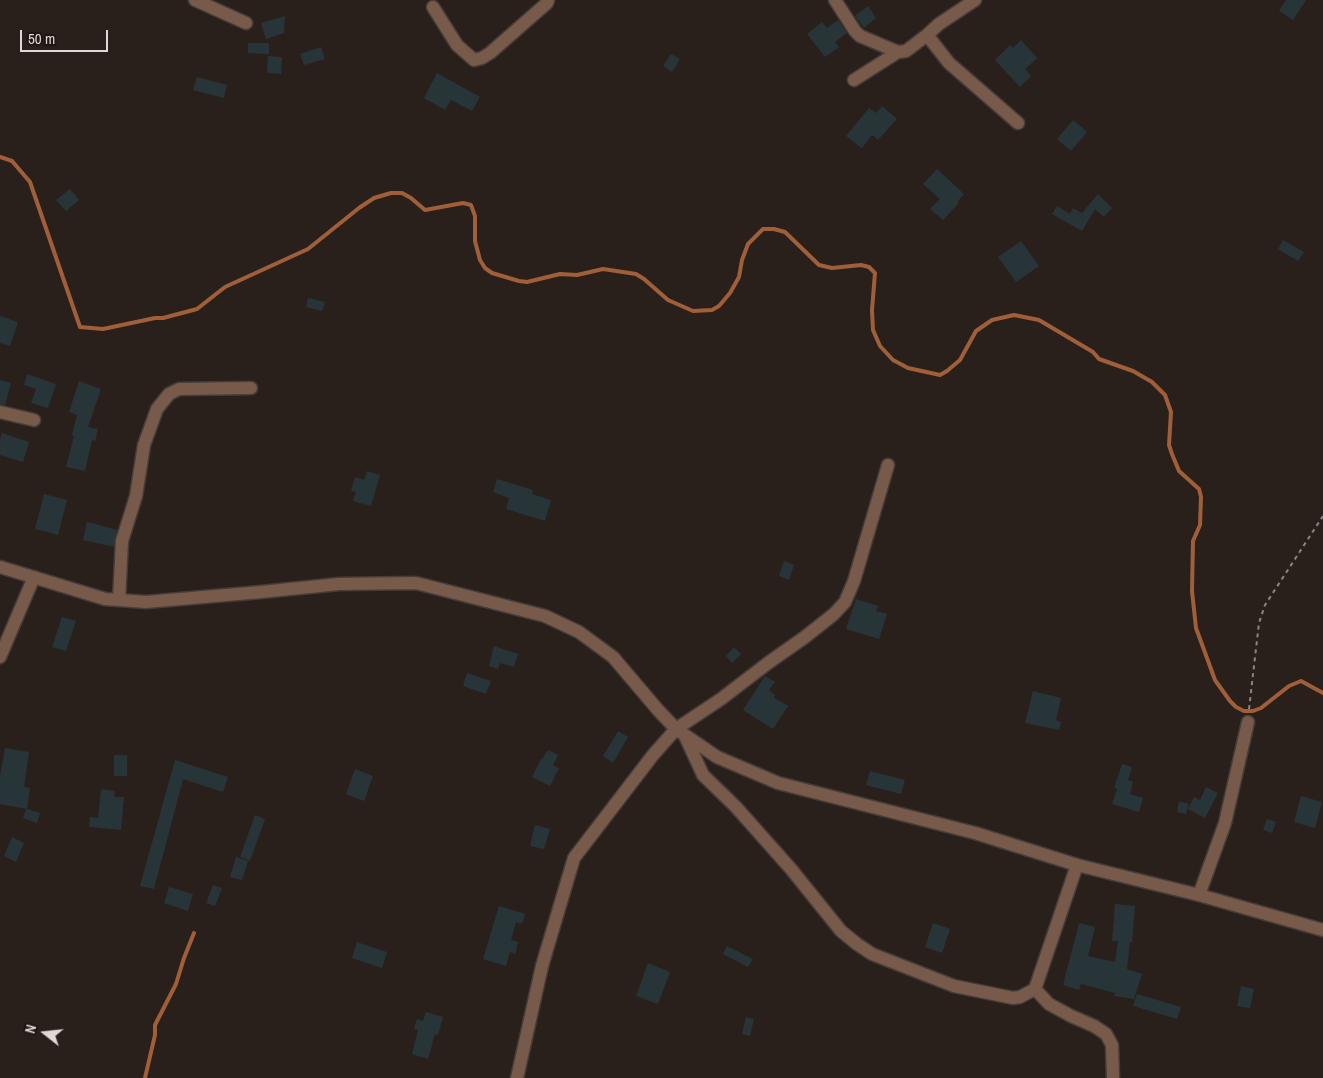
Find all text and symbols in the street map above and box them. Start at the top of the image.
scale bar [22,20,110,52]
text: 50 m [28,28,55,49]
north arrow [20,1008,70,1058]
text: N [21,1022,40,1035]

